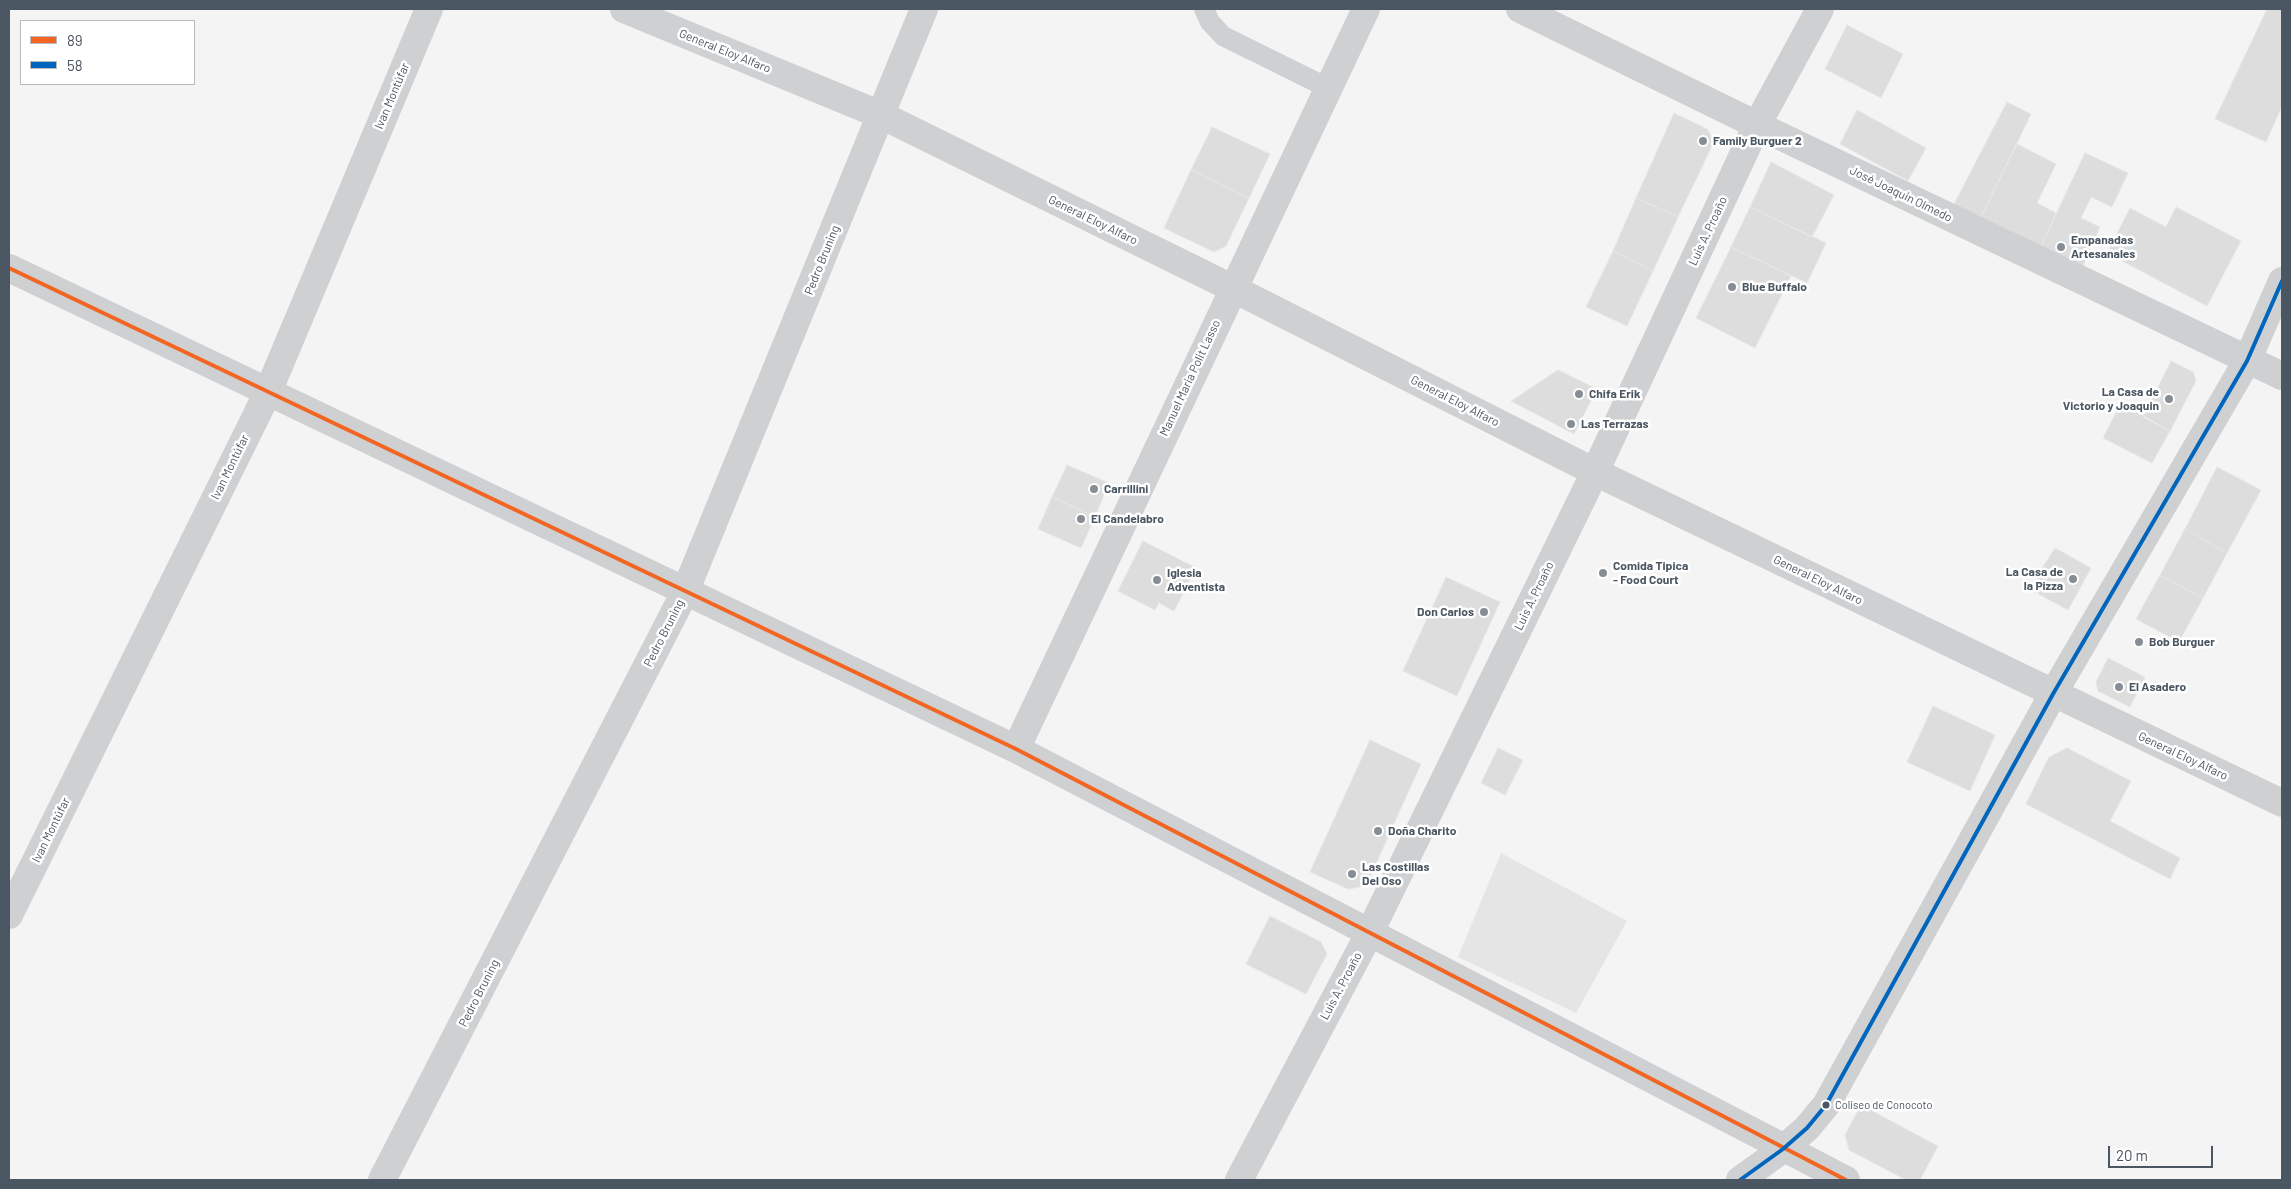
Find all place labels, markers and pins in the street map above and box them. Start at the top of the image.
place label: Family Burguer 2 [1713,134,1802,148]
marker: Family Burguer 2 [1697,135,1709,147]
place label: Empanadas Artesanales [2071,233,2135,261]
marker: Empanadas Artesanales [2055,241,2067,253]
place label: Blue Buffalo [1742,280,1807,294]
marker: Blue Buffalo [1726,281,1738,293]
place label: La Casa de Victorio y Joaquin [2063,385,2159,413]
place label: Chifa Erik [1589,387,1640,401]
marker: Chifa Erik [1573,388,1585,400]
marker: La Casa de Victorio y Joaquin [2163,393,2175,405]
place label: Las Terrazas [1581,417,1649,431]
marker: Las Terrazas [1565,418,1577,430]
place label: Carrillini [1104,482,1148,496]
marker: Carrillini [1088,483,1100,495]
place label: El Candelabro [1091,512,1164,526]
marker: El Candelabro [1075,513,1087,525]
place label: Comida Tipica - Food Court [1613,559,1688,587]
place label: La Casa de la Pizza [2006,565,2063,593]
place label: Iglesia Adventista [1167,566,1225,594]
marker: Comida Tipica - Food Court [1597,567,1609,579]
marker: La Casa de la Pizza [2067,573,2079,585]
marker: Iglesia Adventista [1151,574,1163,586]
place label: Don Carlos [1417,605,1474,619]
marker: Don Carlos [1478,606,1490,618]
place label: Bob Burguer [2149,635,2215,649]
marker: Bob Burguer [2133,636,2145,648]
place label: El Asadero [2129,680,2186,694]
marker: El Asadero [2113,681,2125,693]
place label: Doña Charito [1388,824,1456,838]
marker: Doña Charito [1372,825,1384,837]
place label: Las Costillas Del Oso [1362,860,1429,888]
marker: Las Costillas Del Oso [1346,868,1358,880]
place label: Coliseo de Conocoto [1835,1098,1932,1112]
marker: Coliseo de Conocoto [1821,1100,1831,1110]

